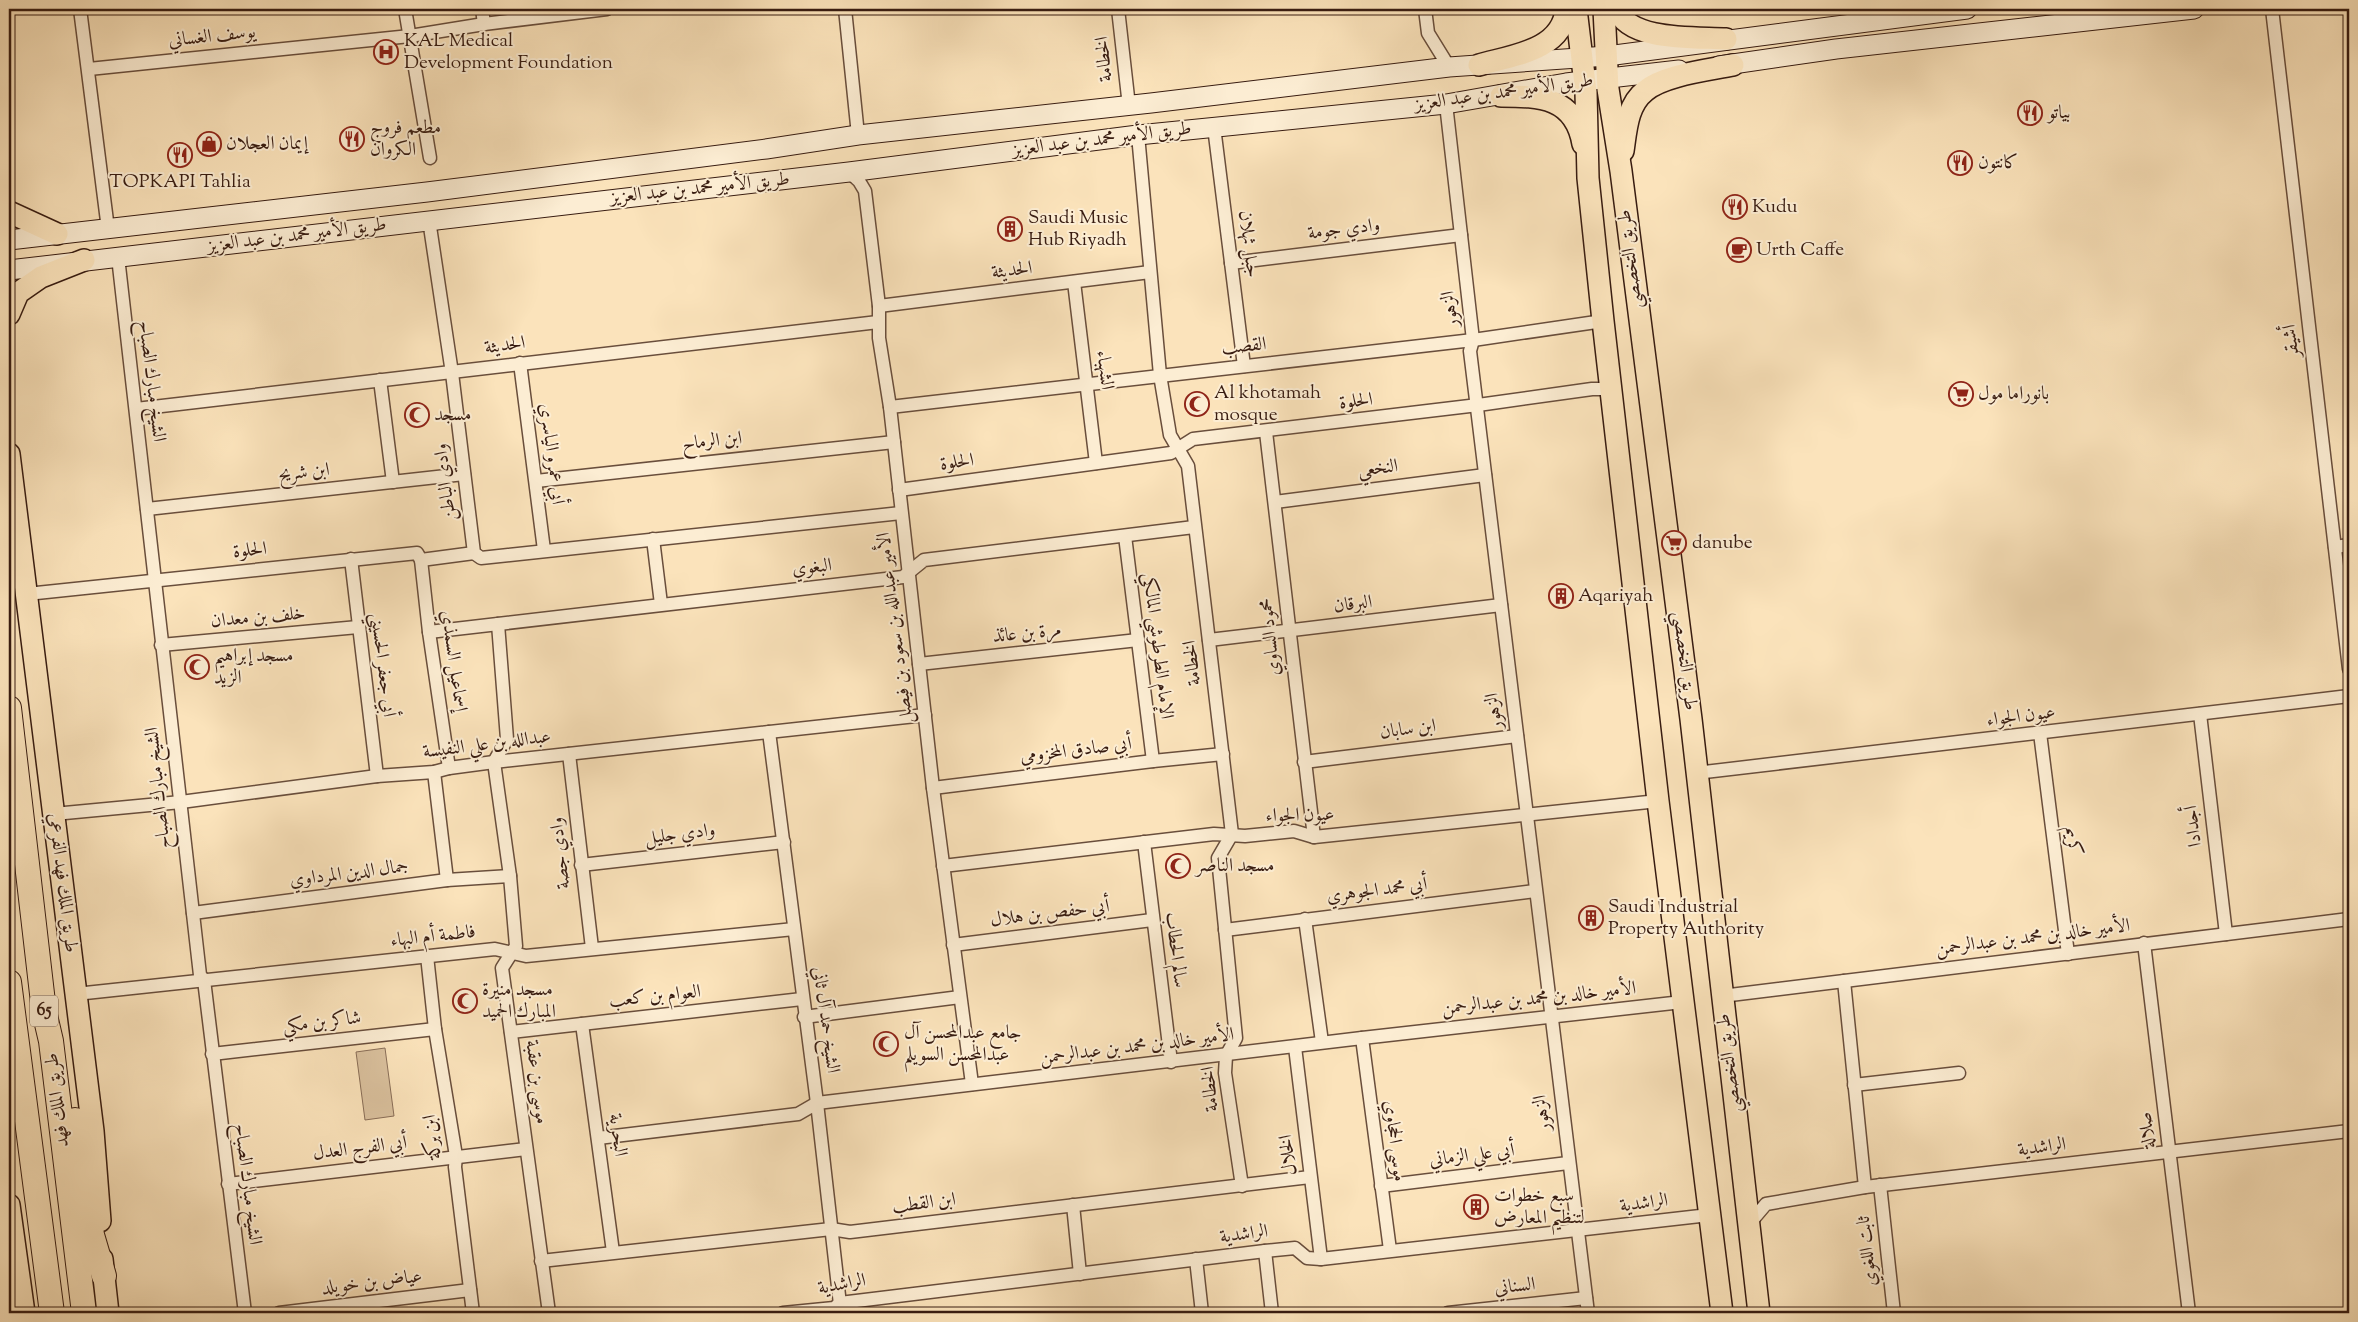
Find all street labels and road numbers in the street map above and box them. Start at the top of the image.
street label: يوسف الغساني [167,19,258,55]
street label: الخطامة [1089,35,1121,83]
street label: طريق الأمير محمد بن عبد العزيز [1411,65,1595,119]
street label: طريق الأمير محمد بن عبد العزيز [1009,114,1193,165]
street label: طريق الأمير محمد بن عبد العزيز [607,164,791,212]
street label: طريق التخصصي [1612,208,1652,310]
street label: جبل ثهلان [1230,209,1266,279]
street label: طريق الأمير محمد بن عبد العزيز [204,210,388,261]
street label: وادي جومة [1306,212,1382,248]
street label: الحديثة [990,255,1034,287]
street label: الزهور [1435,289,1467,331]
street label: الشيخ مبارك الصباح [128,319,172,444]
street label: أشيقر [2275,322,2308,361]
street label: الحديثة [483,330,527,362]
street label: القصب [1220,331,1268,363]
street label: الشهباء [1088,349,1120,391]
street label: الحلوة [1337,387,1375,417]
street label: أبي عمرو الياسري [531,402,572,507]
street label: ابن الرماح [681,425,744,461]
street label: وادي الباطن [428,442,464,522]
street label: الحلوة [938,447,976,479]
street label: النخعي [1356,453,1400,487]
street label: ابن شريح [277,457,331,490]
street label: الأمير عبدالله بن سعود بن فيصل [869,531,921,725]
street label: الحلوة [232,536,268,566]
street label: البغوي [791,552,833,584]
street label: الإمام الطرطوشي المالكي [1133,571,1179,721]
street label: البرقان [1332,589,1374,621]
street label: محمود الساوي [1253,597,1288,677]
street label: خلف بن معدان [210,600,306,636]
street label: إسماعيل السمذي [433,609,474,715]
street label: طريق التخصصي [1663,610,1703,712]
street label: أبي جعفر الحسيني [359,611,403,720]
street label: مرة بن عائذ [991,617,1063,651]
street label: الخطامة [1177,639,1209,687]
street label: الزهور [1479,691,1511,733]
street label: عيون الجواء [1985,699,2057,735]
street label: ابن سابان [1378,713,1438,747]
street label: عبدالله بن علي النفيسة [421,724,553,769]
street label: الشيخ مبارك الصباح [139,726,181,850]
street label: أبي صادق المخزومي [1018,730,1134,771]
street label: عيون الجواء [1265,802,1335,830]
street label: أجدادا [2177,803,2210,848]
street label: طريق الملك فهد الفرعي [40,812,84,954]
street label: وادي جصة [544,816,578,890]
street label: وادي جليل [643,817,717,853]
street label: كريم [2056,825,2087,857]
street label: جمال الدين المرداوي [288,853,410,895]
street label: أبي محمد الجوهري [1325,870,1430,911]
street label: أبي حفص بن هلال [989,892,1112,935]
street label: سالم الحطاب [1156,911,1193,990]
street label: الأمير خالد بن محمد بن عبدالرحمن [1934,911,2132,963]
street label: فاطمة أم البهاء [389,918,477,956]
street label: الشيخ حمد آل ثاني [802,965,846,1075]
street label: الأمير خالد بن محمد بن عبدالرحمن [1440,973,1638,1023]
street label: العوام بن كعب [608,979,702,1016]
road number: 65 [30,996,58,1026]
street label: شاكر بن مكي [281,1005,363,1043]
street label: طريق التخصصي [1711,1012,1751,1114]
street label: الأمير خالد بن محمد بن عبدالرحمن [1038,1020,1236,1072]
street label: موسى بن عقبة [517,1038,555,1126]
street label: طريق الملك فهد [39,1051,77,1149]
street label: الخطامة [1195,1065,1227,1113]
street label: الزهور [1527,1093,1559,1135]
street label: موسى الحجاوي [1376,1099,1412,1183]
street label: صلالة [2132,1110,2164,1151]
street label: البحرية [601,1112,633,1158]
street label: ابن بركة [417,1113,449,1162]
street label: الشيخ مبارك الصباح [224,1122,268,1247]
street label: أبي الفرج العدل [311,1129,410,1170]
street label: الراشدية [2016,1132,2068,1164]
street label: الخلال [1273,1133,1305,1177]
street label: أبي علي الزماني [1428,1136,1517,1178]
street label: ابن القطب [890,1187,958,1221]
street label: الراشدية [1618,1188,1670,1220]
street label: ثابت اللغوي [1851,1214,1885,1288]
street label: الراشدية [1218,1219,1270,1251]
street label: عياض بن خويلد [320,1263,424,1303]
street label: الراشدية [816,1267,868,1303]
street label: السناني [1493,1271,1537,1303]

